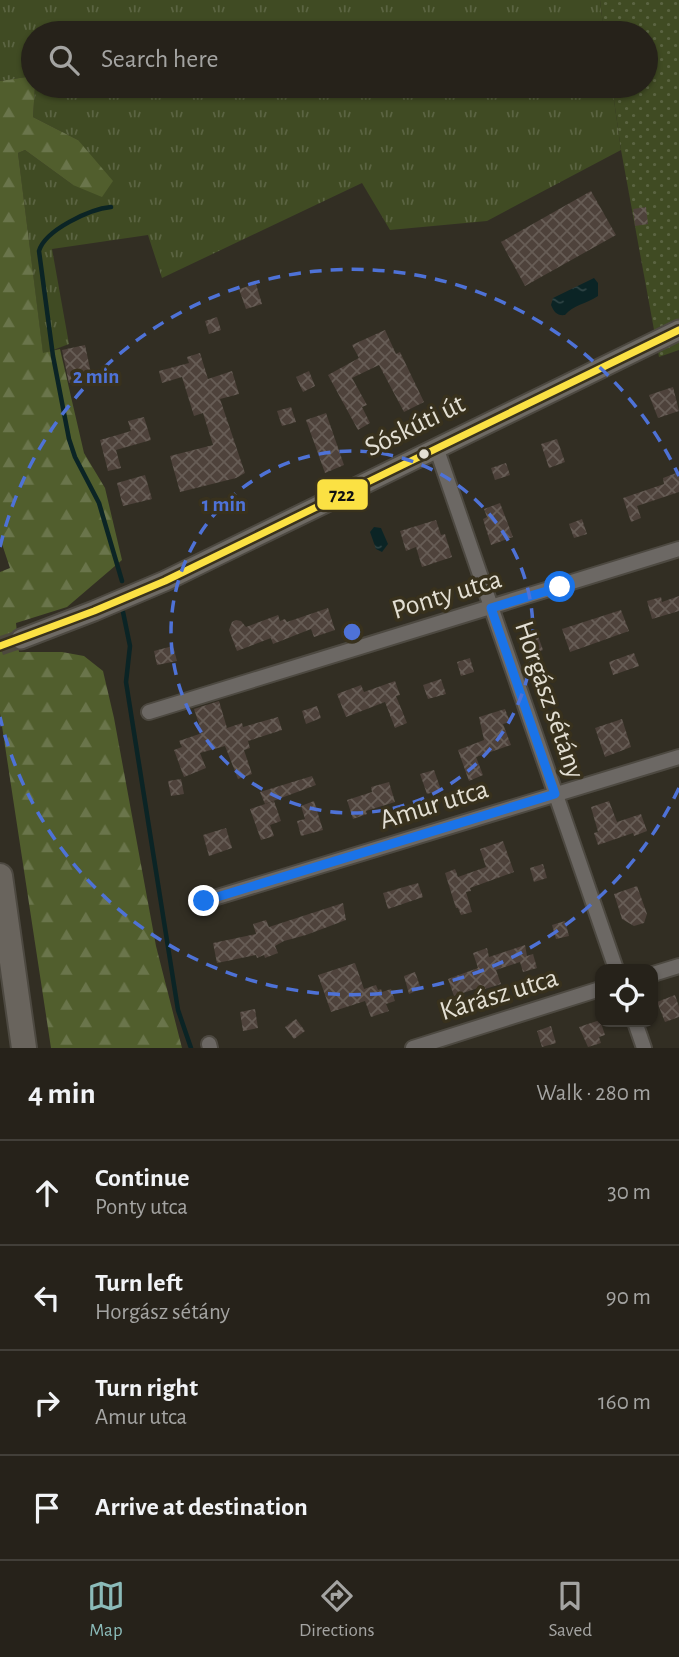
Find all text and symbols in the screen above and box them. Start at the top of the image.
search box [21,21,658,98]
icon: search [45,41,83,79]
text: Search here [101,46,219,72]
text: 2 min [73,366,119,387]
street label: Sóskúti út [361,390,469,462]
unlabelled marker [417,447,431,461]
line badge: 722 [316,478,369,511]
text: 722 [329,486,355,505]
text: 1 min [202,494,246,515]
street label: Ponty utca [389,565,505,625]
route start [544,571,575,602]
street label: Horgász sétány [509,618,589,782]
centre of rings [340,620,364,644]
street label: Amur utca [376,775,492,835]
route end [188,885,219,916]
street label: Kárász utca [436,964,562,1026]
map controls [595,964,658,1027]
button: locate [595,964,658,1027]
text: 4 min [28,1079,96,1109]
text: Walk · 280 m [536,1082,651,1105]
text: Continue [95,1165,190,1191]
icon: ahead [28,1174,66,1212]
text: 30 m [607,1181,651,1204]
text: Ponty utca [95,1196,188,1219]
text: Turn left [95,1270,183,1296]
icon: left [28,1279,66,1317]
text: 90 m [606,1286,651,1309]
text: Horgász sétány [95,1301,230,1324]
text: Turn right [95,1375,198,1401]
icon: right [28,1384,66,1422]
text: 160 m [598,1391,651,1414]
text: Amur utca [95,1406,187,1429]
icon: arrive [28,1489,66,1527]
text: Arrive at destination [95,1494,308,1520]
tab: Map [87,1577,125,1642]
tab: Directions [299,1577,375,1642]
tab: Saved [549,1577,592,1642]

